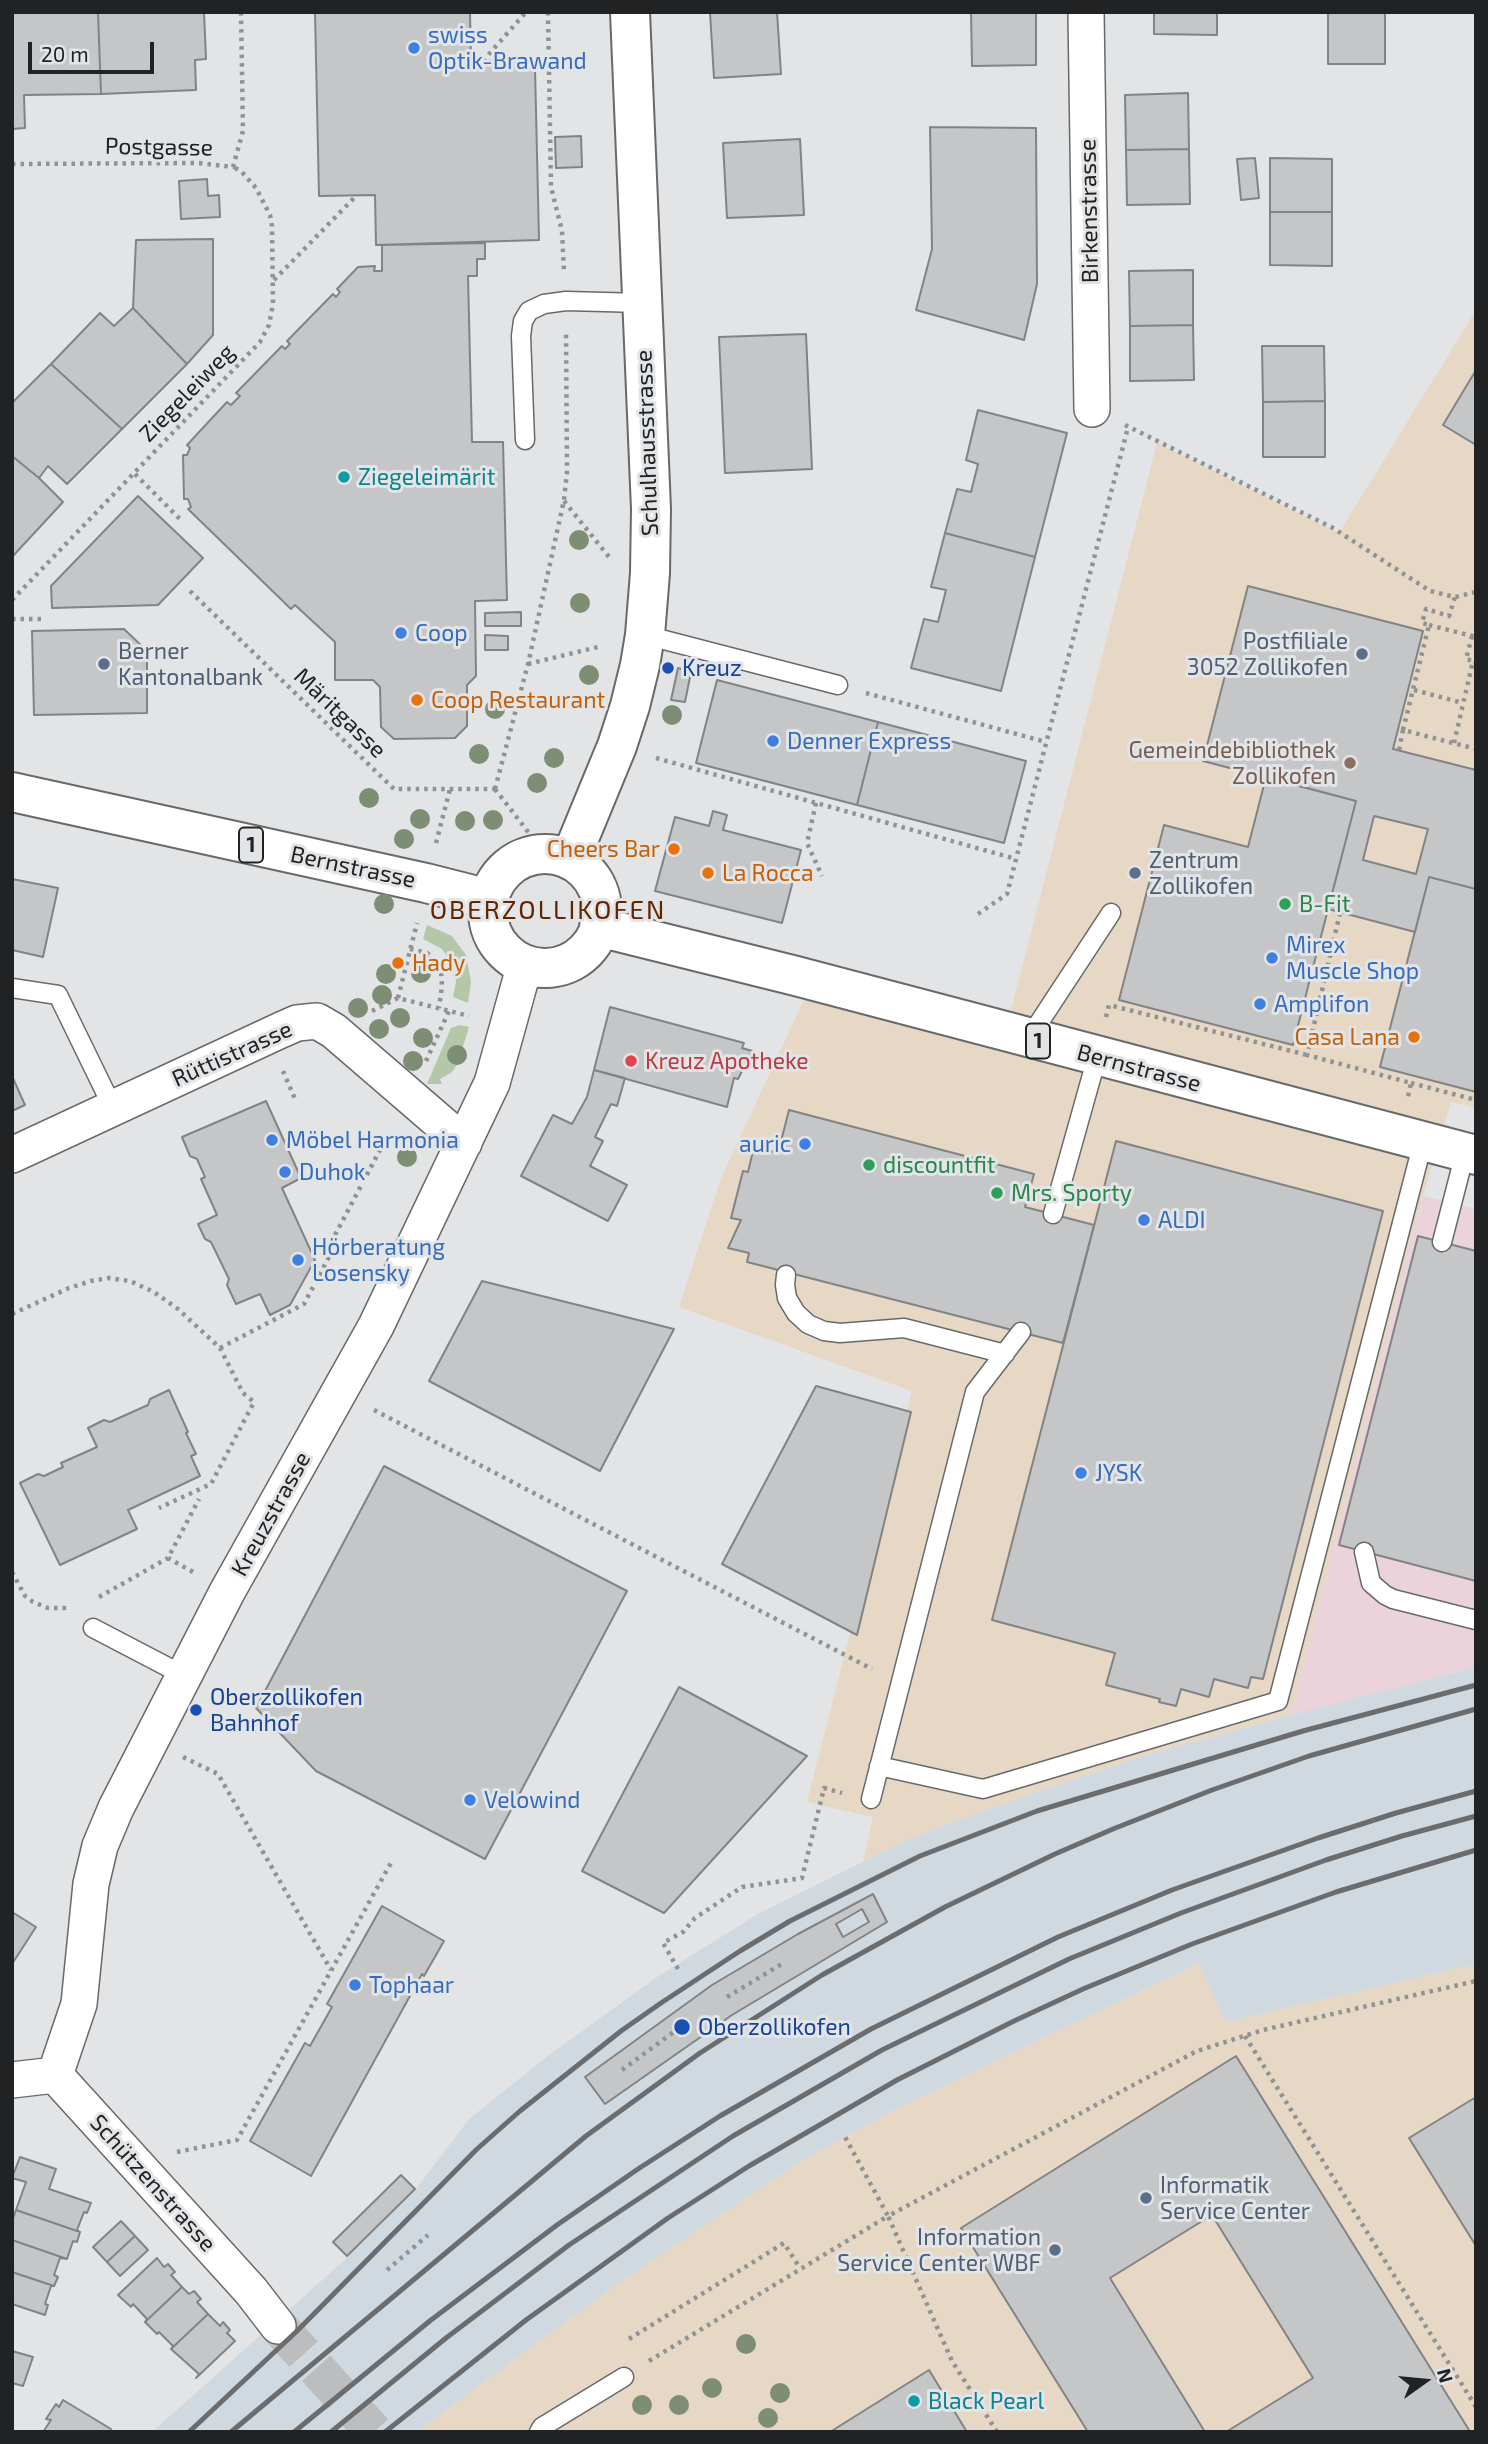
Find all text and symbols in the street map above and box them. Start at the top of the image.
place label: swiss Optik-Brawand [428,21,587,75]
scale bar [32,28,158,72]
marker: swiss Optik-Brawand [406,40,422,56]
text: 20 m [41,41,89,66]
street label: Postgasse [105,132,213,162]
street label: Birkenstrasse [1074,139,1104,283]
street label: Ziegeleiweg [134,338,240,448]
street label: Schulhausstrasse [630,349,664,537]
place label: Ziegeleimärit [358,463,496,491]
marker: Ziegeleimärit [336,469,352,485]
place label: Coop [415,619,468,647]
marker: Coop [393,625,409,641]
place label: Postfiliale 3052 Zollikofen [1187,627,1348,681]
place label: Berner Kantonalbank [118,637,263,691]
marker: Postfiliale 3052 Zollikofen [1354,646,1370,662]
place label: Kreuz [682,654,742,682]
marker: Berner Kantonalbank [96,656,112,672]
marker: Kreuz [660,660,676,676]
street label: Märitgasse [288,662,392,764]
place label: Coop Restaurant [431,686,605,714]
marker: Coop Restaurant [409,692,425,708]
place label: Denner Express [787,727,951,755]
marker: Denner Express [765,733,781,749]
place label: Gemeindebibliothek Zollikofen [1128,736,1336,790]
marker: Gemeindebibliothek Zollikofen [1342,755,1358,771]
road number: 1 [239,828,263,862]
place label: Cheers Bar [547,835,660,863]
street label: Bernstrasse [288,840,418,894]
marker: Cheers Bar [666,841,682,857]
place label: Zentrum Zollikofen [1149,846,1253,900]
place label: La Rocca [722,859,814,887]
marker: La Rocca [700,865,716,881]
marker: Zentrum Zollikofen [1127,865,1143,881]
place label: B-Fit [1299,890,1350,918]
district label: OBERZOLLIKOFEN [431,894,665,926]
marker: B-Fit [1277,896,1293,912]
place label: Mirex Muscle Shop [1286,931,1419,985]
place label: Hady [412,949,465,977]
marker: Mirex Muscle Shop [1264,950,1280,966]
marker: Hady [390,955,406,971]
place label: Amplifon [1274,990,1369,1018]
marker: Amplifon [1252,996,1268,1012]
street label: Rüttistrasse [168,1015,296,1093]
place label: Casa Lana [1294,1023,1400,1051]
road number: 1 [1026,1024,1050,1058]
marker: Casa Lana [1406,1029,1422,1045]
street label: Bernstrasse [1074,1038,1204,1098]
place label: Kreuz Apotheke [645,1047,809,1075]
marker: Kreuz Apotheke [623,1053,639,1069]
place label: Möbel Harmonia [286,1126,459,1154]
place label: auric [739,1130,791,1158]
marker: Möbel Harmonia [264,1132,280,1148]
marker: auric [797,1136,813,1152]
place label: discountfit [883,1151,996,1179]
marker: discountfit [861,1157,877,1173]
place label: Duhok [299,1158,366,1186]
marker: Duhok [277,1164,293,1180]
place label: Mrs. Sporty [1011,1179,1132,1207]
marker: Mrs. Sporty [989,1185,1005,1201]
place label: ALDI [1158,1206,1205,1234]
marker: ALDI [1136,1212,1152,1228]
place label: Hörberatung Losensky [312,1233,445,1287]
marker: Hörberatung Losensky [290,1252,306,1268]
street label: Kreuzstrasse [226,1447,316,1581]
place label: JYSK [1095,1459,1142,1487]
marker: JYSK [1073,1465,1089,1481]
place label: Oberzollikofen Bahnhof [210,1683,363,1737]
marker: Oberzollikofen Bahnhof [188,1702,204,1718]
place label: Velowind [484,1786,581,1814]
marker: Velowind [462,1792,478,1808]
place label: Tophaar [369,1971,454,1999]
marker: Tophaar [347,1977,363,1993]
place label: Oberzollikofen [698,2013,851,2041]
marker: Oberzollikofen [672,2017,692,2037]
street label: Schützenstrasse [84,2109,222,2257]
place label: Informatik Service Center [1160,2171,1310,2225]
marker: Informatik Service Center [1138,2190,1154,2206]
place label: Information Service Center WBF [837,2223,1041,2277]
marker: Information Service Center WBF [1047,2242,1063,2258]
north arrow [1390,2346,1460,2416]
text: N [1433,2366,1459,2385]
place label: Black Pearl [928,2387,1044,2415]
marker: Black Pearl [906,2393,922,2409]

